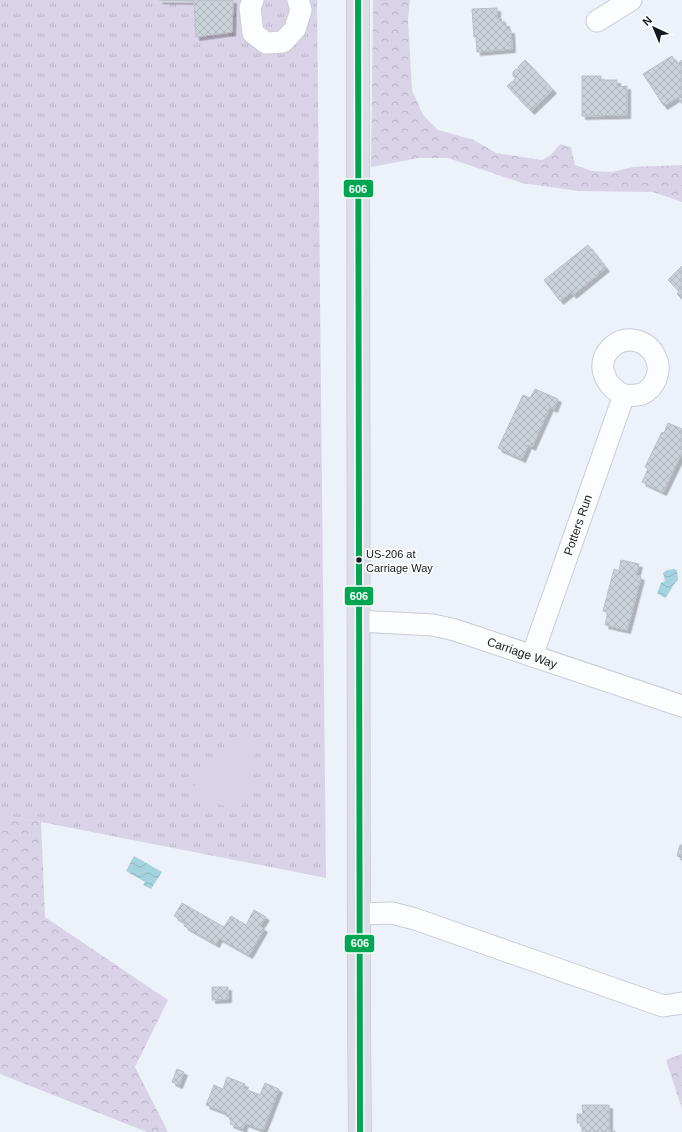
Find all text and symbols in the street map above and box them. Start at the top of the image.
north arrow [634,8,674,48]
text: N [640,14,654,28]
line badge: 606 [343,179,374,198]
text: 606 [349,183,367,195]
street label: Potters Run [561,493,595,557]
place label: US-206 at Carriage Way [366,548,433,574]
marker: US-206 at Carriage Way [354,555,364,565]
line badge: 606 [344,586,374,606]
text: 606 [350,590,368,602]
street label: Carriage Way [485,635,559,671]
line badge: 606 [344,934,375,953]
text: 606 [351,937,369,949]

